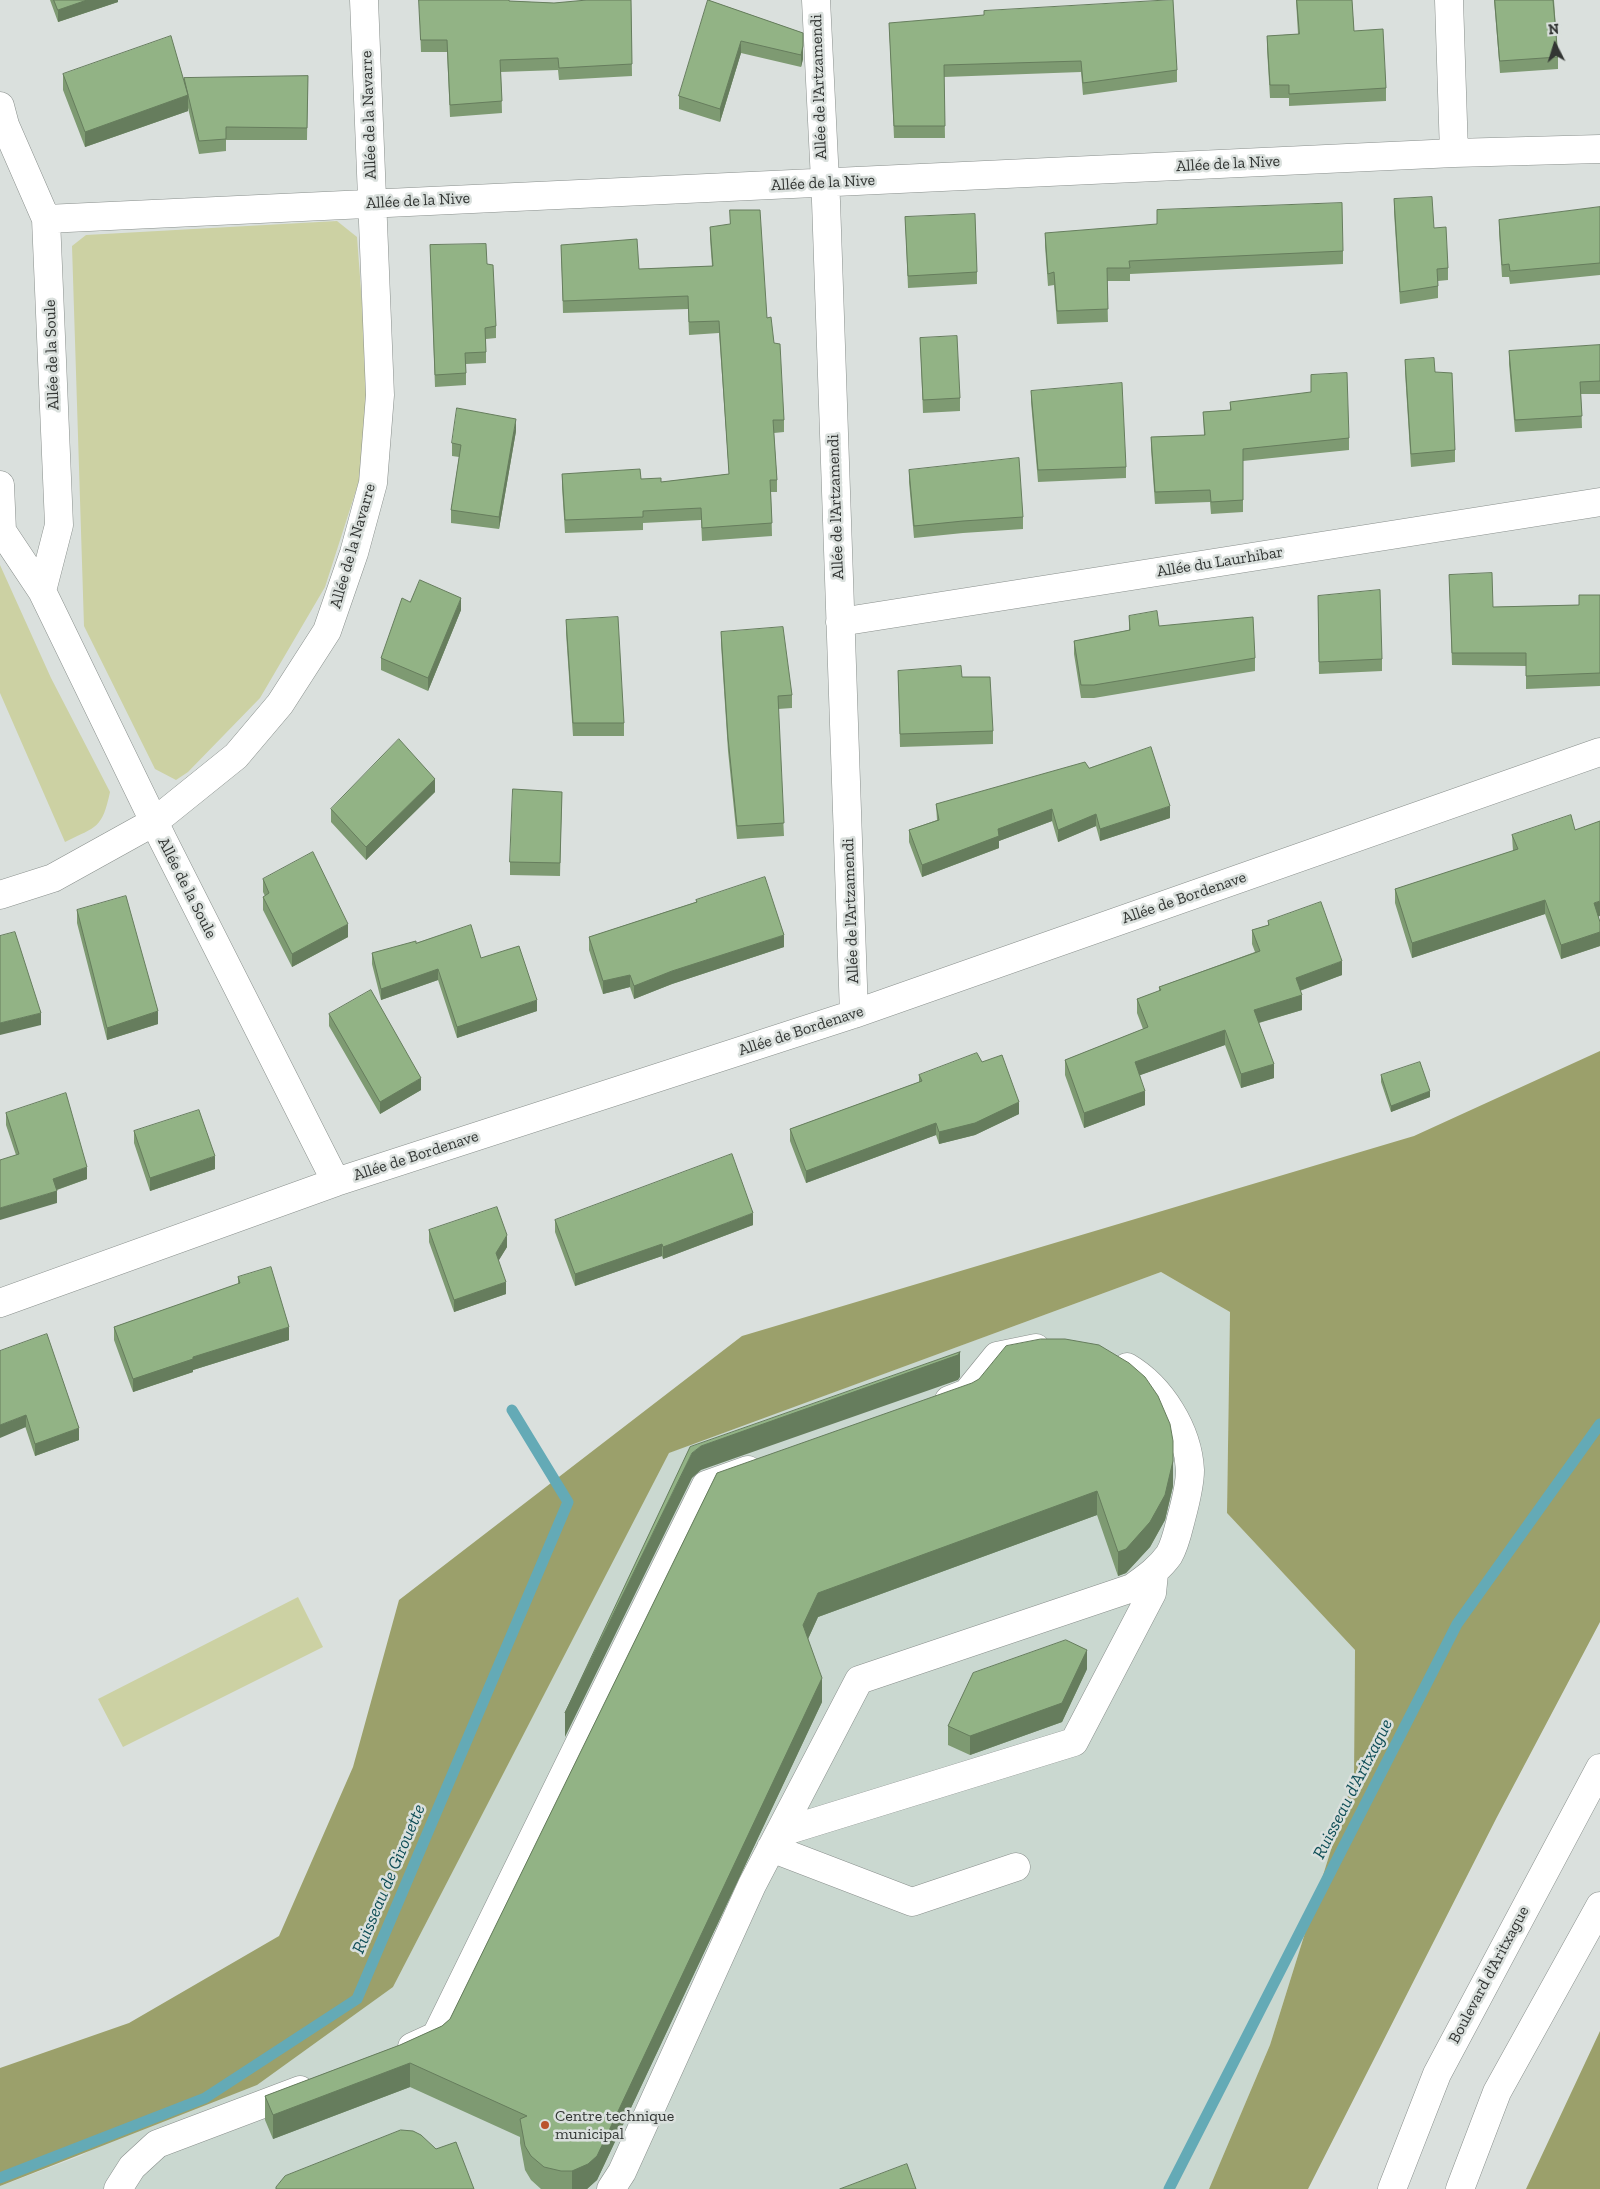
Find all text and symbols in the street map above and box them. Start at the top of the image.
street label: Allée de l'Artzamendi [807,14,831,160]
north arrow [1530,20,1580,70]
text: N [1548,21,1560,38]
street label: Allée de la Navarre [357,50,381,180]
street label: Allée de la Nive [1175,152,1281,176]
street label: Allée de la Nive [770,171,876,195]
street label: Allée de la Nive [365,189,471,213]
street label: Allée de la Soule [40,299,64,411]
street label: Allée de l'Artzamendi [824,434,848,580]
street label: Allée de la Navarre [326,481,380,611]
street label: Allée du Laurhibar [1156,543,1284,581]
street label: Allée de la Soule [153,834,221,942]
street label: Allée de l'Artzamendi [839,838,863,984]
street label: Allée de Bordenave [1119,868,1249,928]
street label: Allée de Bordenave [736,1002,866,1060]
street label: Allée de Bordenave [351,1127,481,1185]
water label: Ruisseau d'Aritxague [1308,1716,1398,1862]
water label: Ruisseau de Girouette [348,1801,430,1957]
street label: Boulevard d'Aritxague [1445,1903,1533,2047]
place label: Centre technique municipal [555,2106,674,2144]
marker: Centre technique municipal [539,2119,551,2131]

